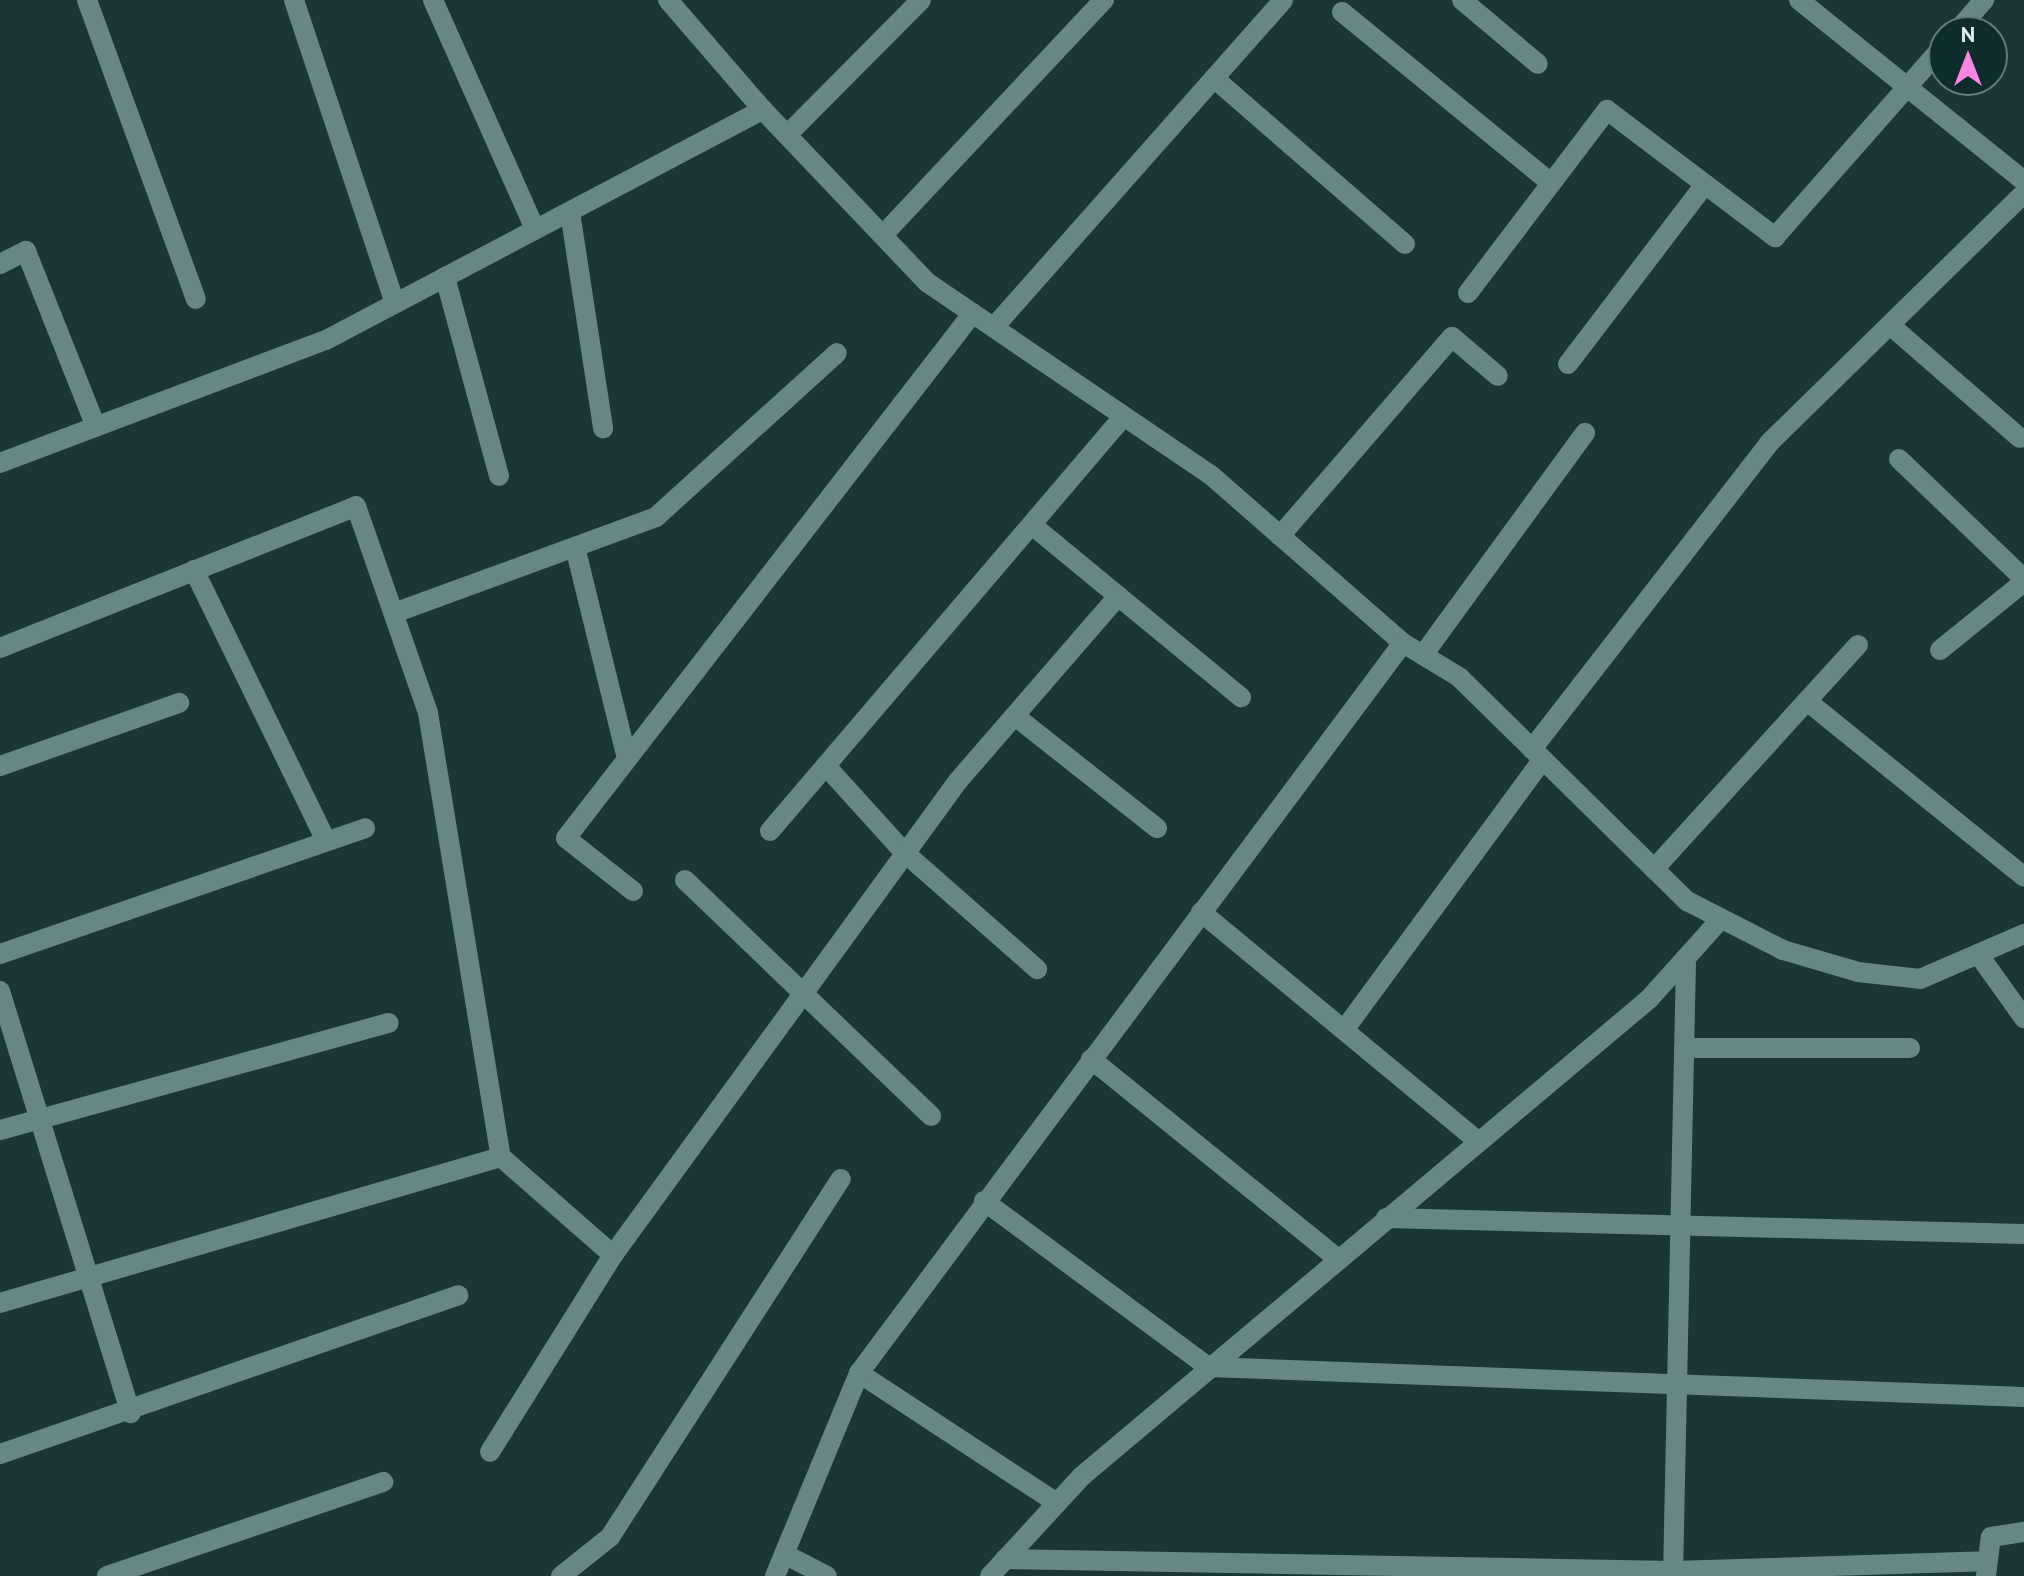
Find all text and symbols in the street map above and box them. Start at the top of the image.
north arrow [1928,16,2008,96]
text: N [1961,20,1975,48]

